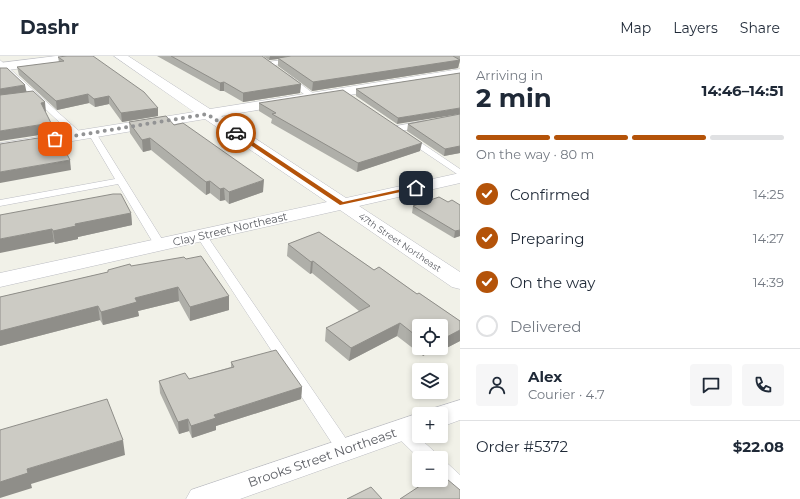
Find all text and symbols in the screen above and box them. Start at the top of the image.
text: Dashr [20,16,79,39]
text: Map [620,19,651,37]
text: Layers [673,19,718,37]
text: Share [740,19,780,37]
text: Arriving in [476,67,543,83]
text: 14:46–14:51 [702,81,784,100]
text: 2 min [476,82,552,114]
courier [216,113,256,153]
pin [38,122,72,156]
icon: car [225,122,247,144]
icon: bag [44,128,66,150]
text: On the way · 80 m [476,146,594,162]
pin [399,171,433,205]
icon: home [405,177,427,199]
icon: check [476,183,498,205]
text: Confirmed [510,185,590,204]
text: 14:25 [753,186,784,202]
street label: Clay Street Northeast [171,209,289,249]
street label: 47th Street Northeast [357,210,444,274]
icon: check [476,227,498,249]
text: Preparing [510,229,585,248]
text: 14:27 [753,230,784,246]
icon: check [476,271,498,293]
text: On the way [510,273,595,292]
text: 14:39 [753,274,784,290]
text: Delivered [510,317,582,336]
map controls [412,319,448,487]
button: locate [412,319,448,355]
button: layers [412,363,448,399]
button: person [476,364,518,406]
button: chat [690,364,732,406]
button: phone [742,364,784,406]
text: Alex [528,367,562,386]
text: Courier · 4.7 [528,386,605,402]
button: + [412,407,448,443]
street label: Brooks Street Northeast [245,424,399,490]
text: Order #5372 [476,437,568,456]
text: $22.08 [733,437,784,456]
button: − [412,451,448,487]

